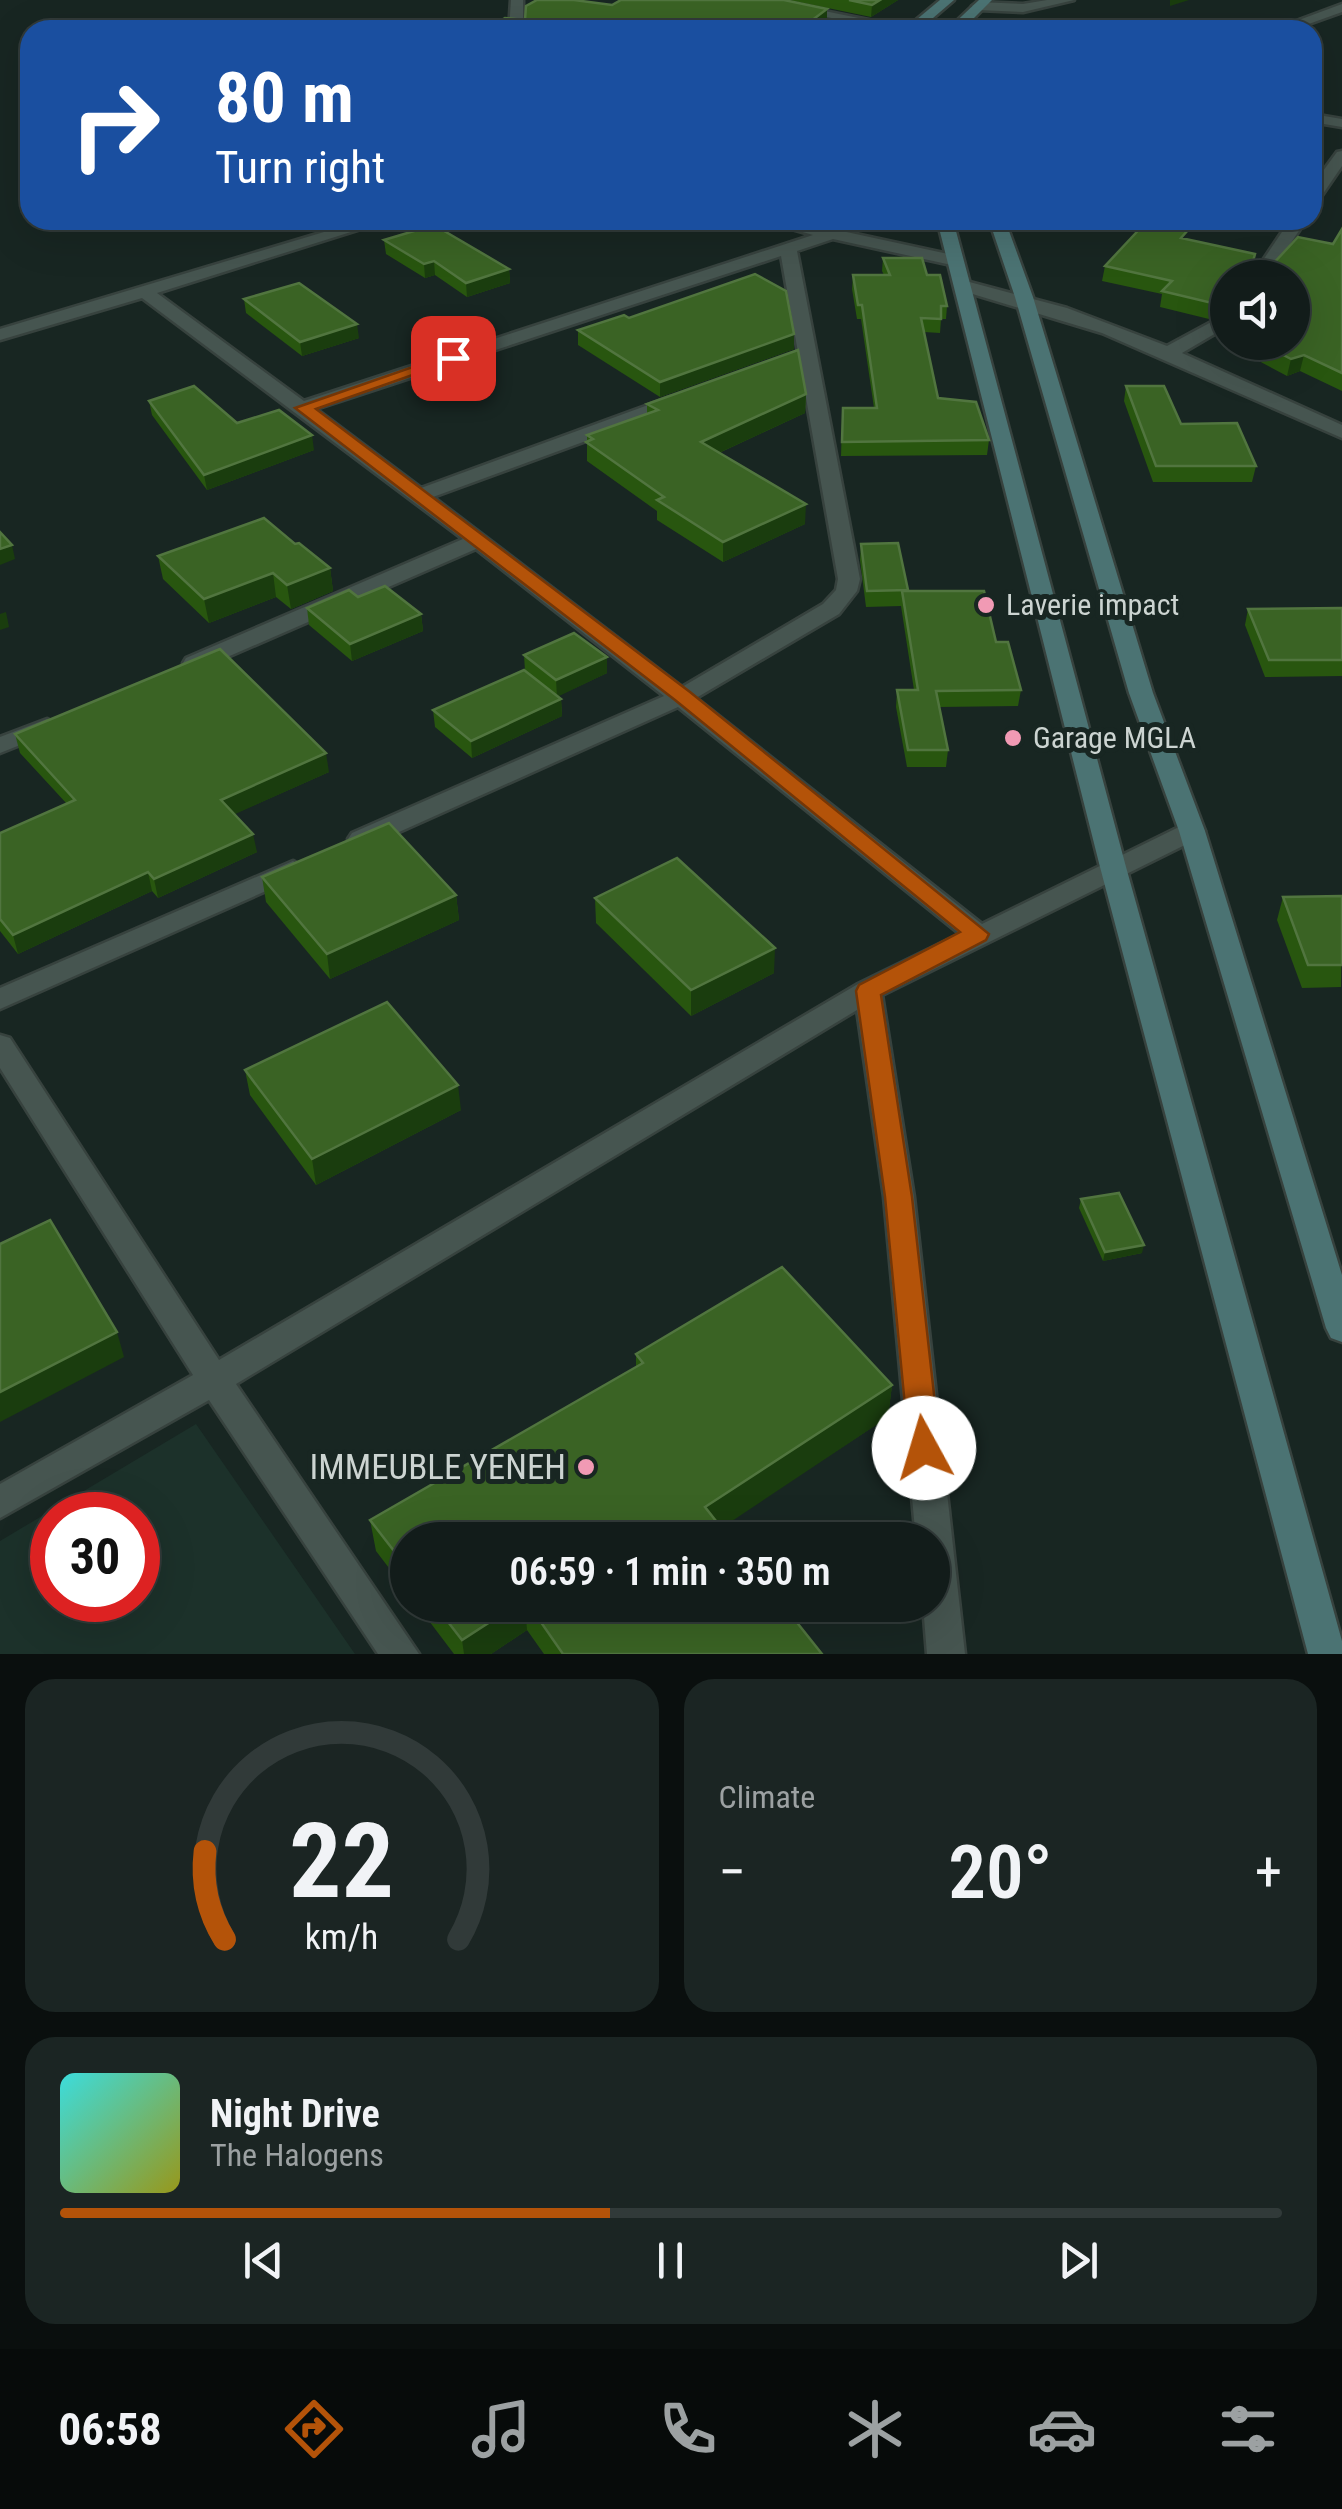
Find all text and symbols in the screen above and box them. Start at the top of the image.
text: 80 m [215,57,354,139]
icon: right [50,60,180,190]
text: Turn right [215,141,385,194]
map controls [1210,260,1310,360]
button: sound [1210,260,1310,360]
pin [411,316,496,401]
icon: arrive [426,331,481,386]
place label: Laverie impact [1006,587,1179,622]
marker: Laverie impact [975,594,997,616]
place label: Garage MGLA [1033,720,1196,755]
marker: Garage MGLA [1002,727,1024,749]
position arrow [872,1396,976,1500]
place label: IMMEUBLE YENEH [310,1447,566,1488]
marker: IMMEUBLE YENEH [575,1456,597,1478]
speed limit sign: 30 [30,1492,160,1622]
text: 06:59 · 1 min · 350 m [510,1550,830,1594]
text: Climate [719,1778,815,1816]
text: 22 [289,1801,394,1922]
text: 20° [948,1828,1053,1916]
text: − [719,1840,746,1904]
text: + [1255,1840,1282,1904]
text: km/h [305,1916,379,1958]
text: Night Drive [210,2092,380,2136]
text: The Halogens [210,2136,384,2174]
icon: previous [236,2233,291,2288]
icon: pause [643,2233,698,2288]
icon: next [1051,2233,1106,2288]
icon: directions [279,2394,349,2464]
icon: music [466,2394,536,2464]
icon: phone [653,2394,723,2464]
icon: climate [840,2394,910,2464]
icon: car [1027,2394,1097,2464]
icon: filters [1213,2394,1283,2464]
text: 06:58 [58,2403,162,2456]

